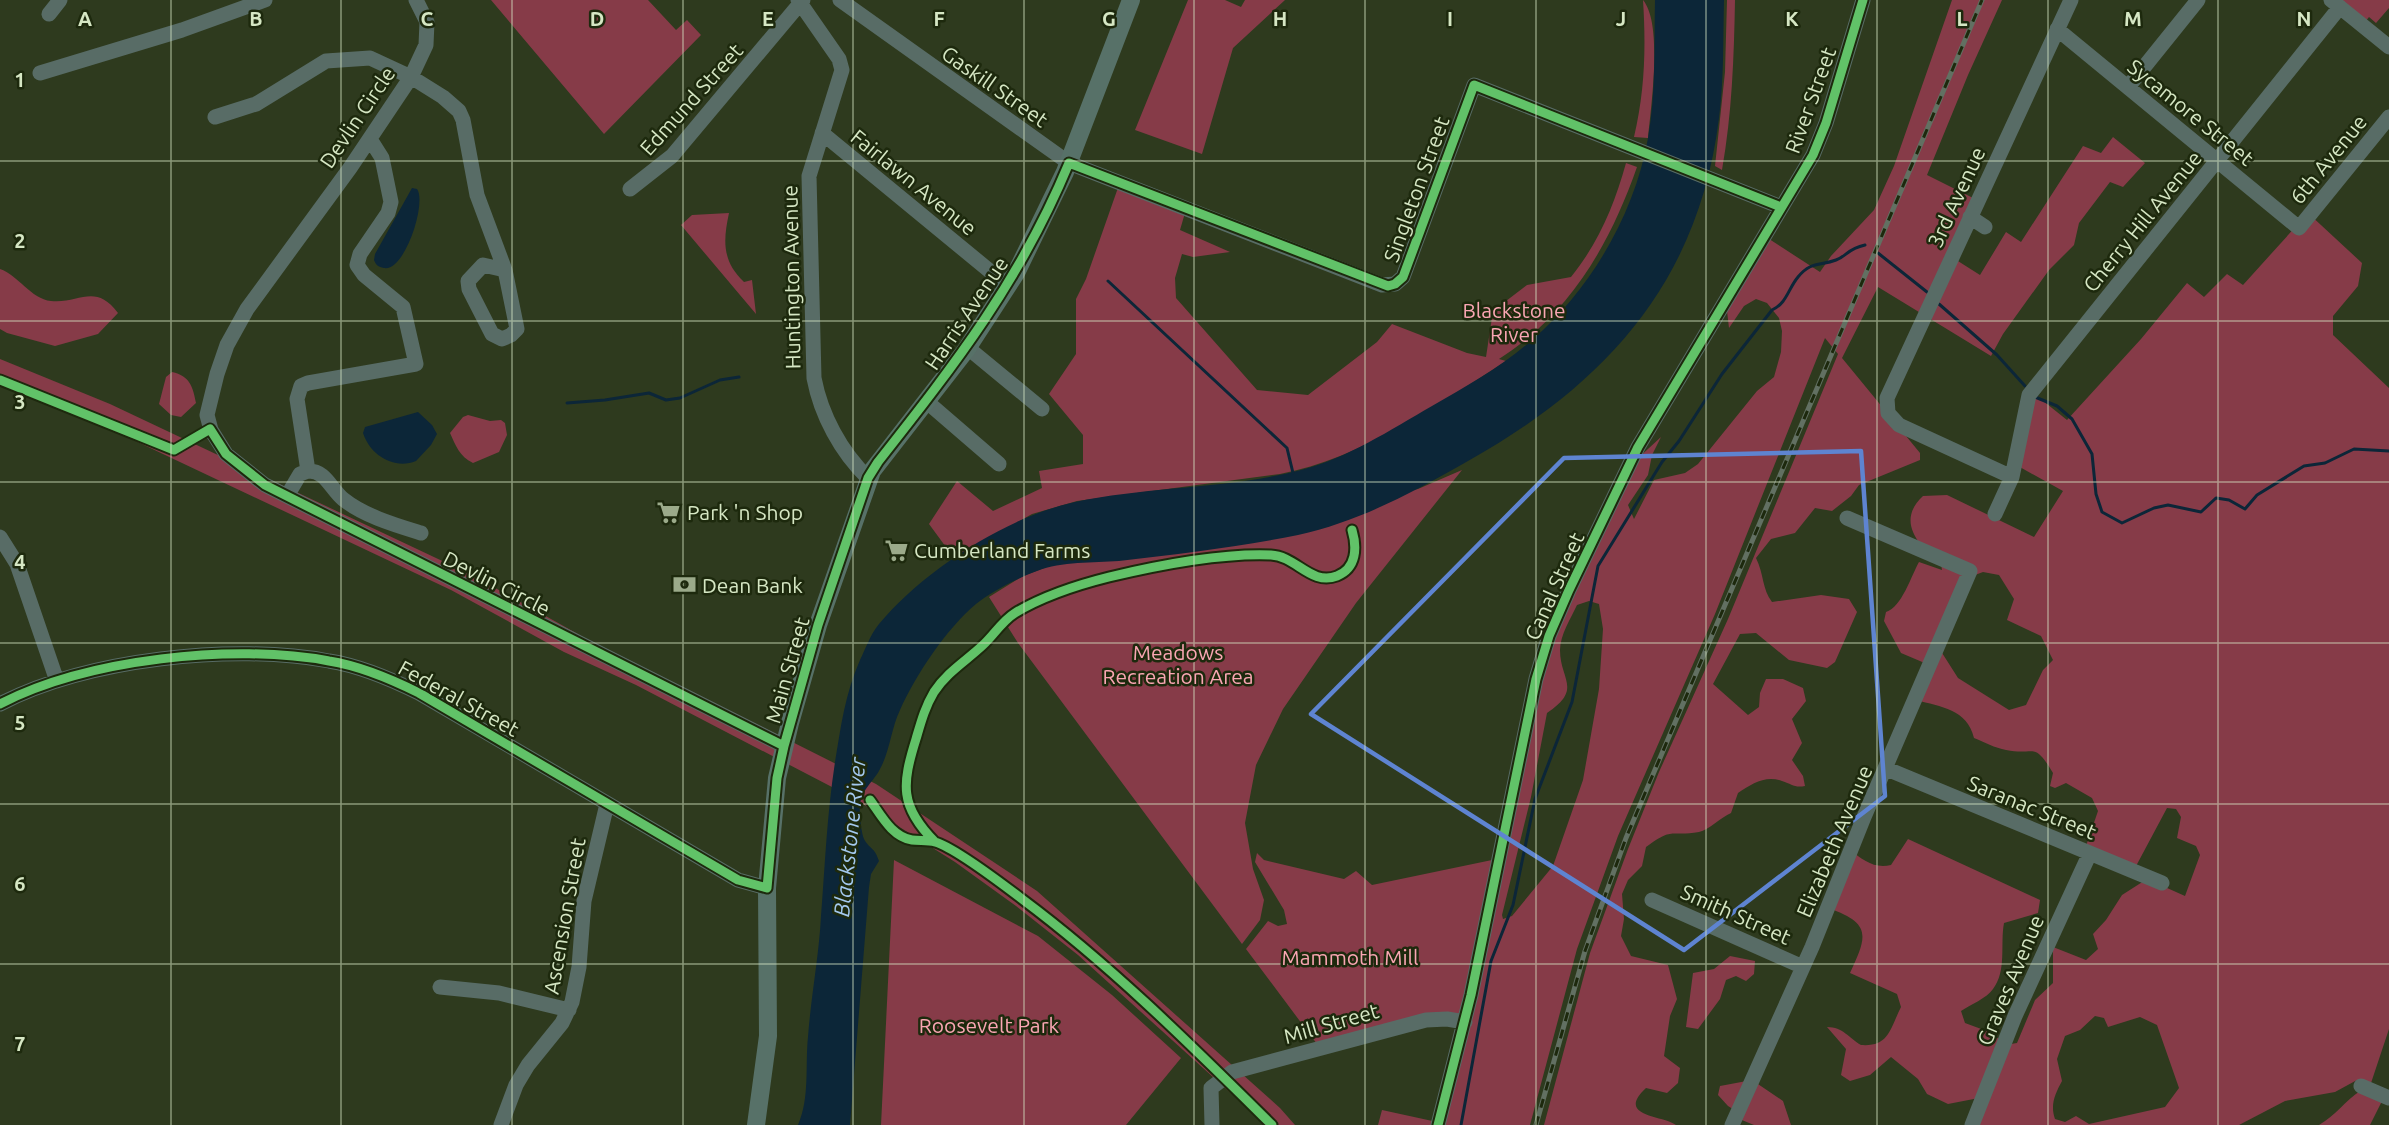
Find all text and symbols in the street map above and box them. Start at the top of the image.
text: A [78,7,92,30]
text: B [249,7,263,30]
text: C [421,7,434,30]
text: D [590,7,604,30]
text: E [762,7,774,30]
text: F [933,7,945,30]
text: G [1102,7,1116,30]
text: H [1273,7,1287,30]
text: I [1447,7,1453,30]
text: J [1616,7,1626,30]
text: K [1785,7,1799,30]
text: L [1957,7,1968,30]
text: M [2124,7,2142,30]
text: N [2297,7,2311,30]
street label: Edmund Street [635,38,747,160]
street label: Gaskill Street [937,41,1053,131]
street label: River Street [1780,44,1840,156]
street label: Sycamore Street [2123,54,2259,170]
street label: Devlin Circle [314,62,400,172]
text: 1 [14,68,26,91]
street label: 6th Avenue [2285,110,2371,208]
street label: Singleton Street [1379,113,1453,265]
street label: Fairlawn Avenue [847,124,981,240]
street label: 3rd Avenue [1922,143,1990,251]
street label: Cherry Hill Avenue [2078,146,2206,296]
street label: Huntington Avenue [777,185,805,369]
text: 2 [14,229,26,252]
street label: Harris Avenue [919,252,1013,374]
park label: Blackstone River [1462,298,1566,346]
text: 3 [14,390,26,413]
supermarket icon: Park 'n Shop [656,499,682,525]
place label: Park 'n Shop [687,500,803,524]
street label: Canal Street [1520,528,1588,644]
supermarket icon: Cumberland Farms [883,537,909,563]
place label: Cumberland Farms [914,538,1090,562]
street label: Devlin Circle [439,546,555,620]
text: 4 [14,550,26,573]
bank icon: Dean Bank [671,572,697,598]
place label: Dean Bank [702,573,803,597]
street label: Main Street [760,614,814,726]
park label: Meadows Recreation Area [1102,640,1254,688]
street label: Federal Street [395,655,523,741]
text: 5 [14,711,26,734]
water label: Blackstone River [828,755,870,918]
street label: Elizabeth Avenue [1791,762,1877,920]
street label: Saranac Street [1964,770,2100,844]
street label: Ascension Street [538,836,590,996]
text: 6 [14,872,26,895]
street label: Smith Street [1677,879,1795,949]
street label: Graves Avenue [1972,911,2048,1049]
park label: Mammoth Mill [1282,945,1418,969]
street label: Mill Street [1281,998,1381,1048]
park label: Roosevelt Park [919,1013,1060,1037]
text: 7 [14,1032,26,1055]

